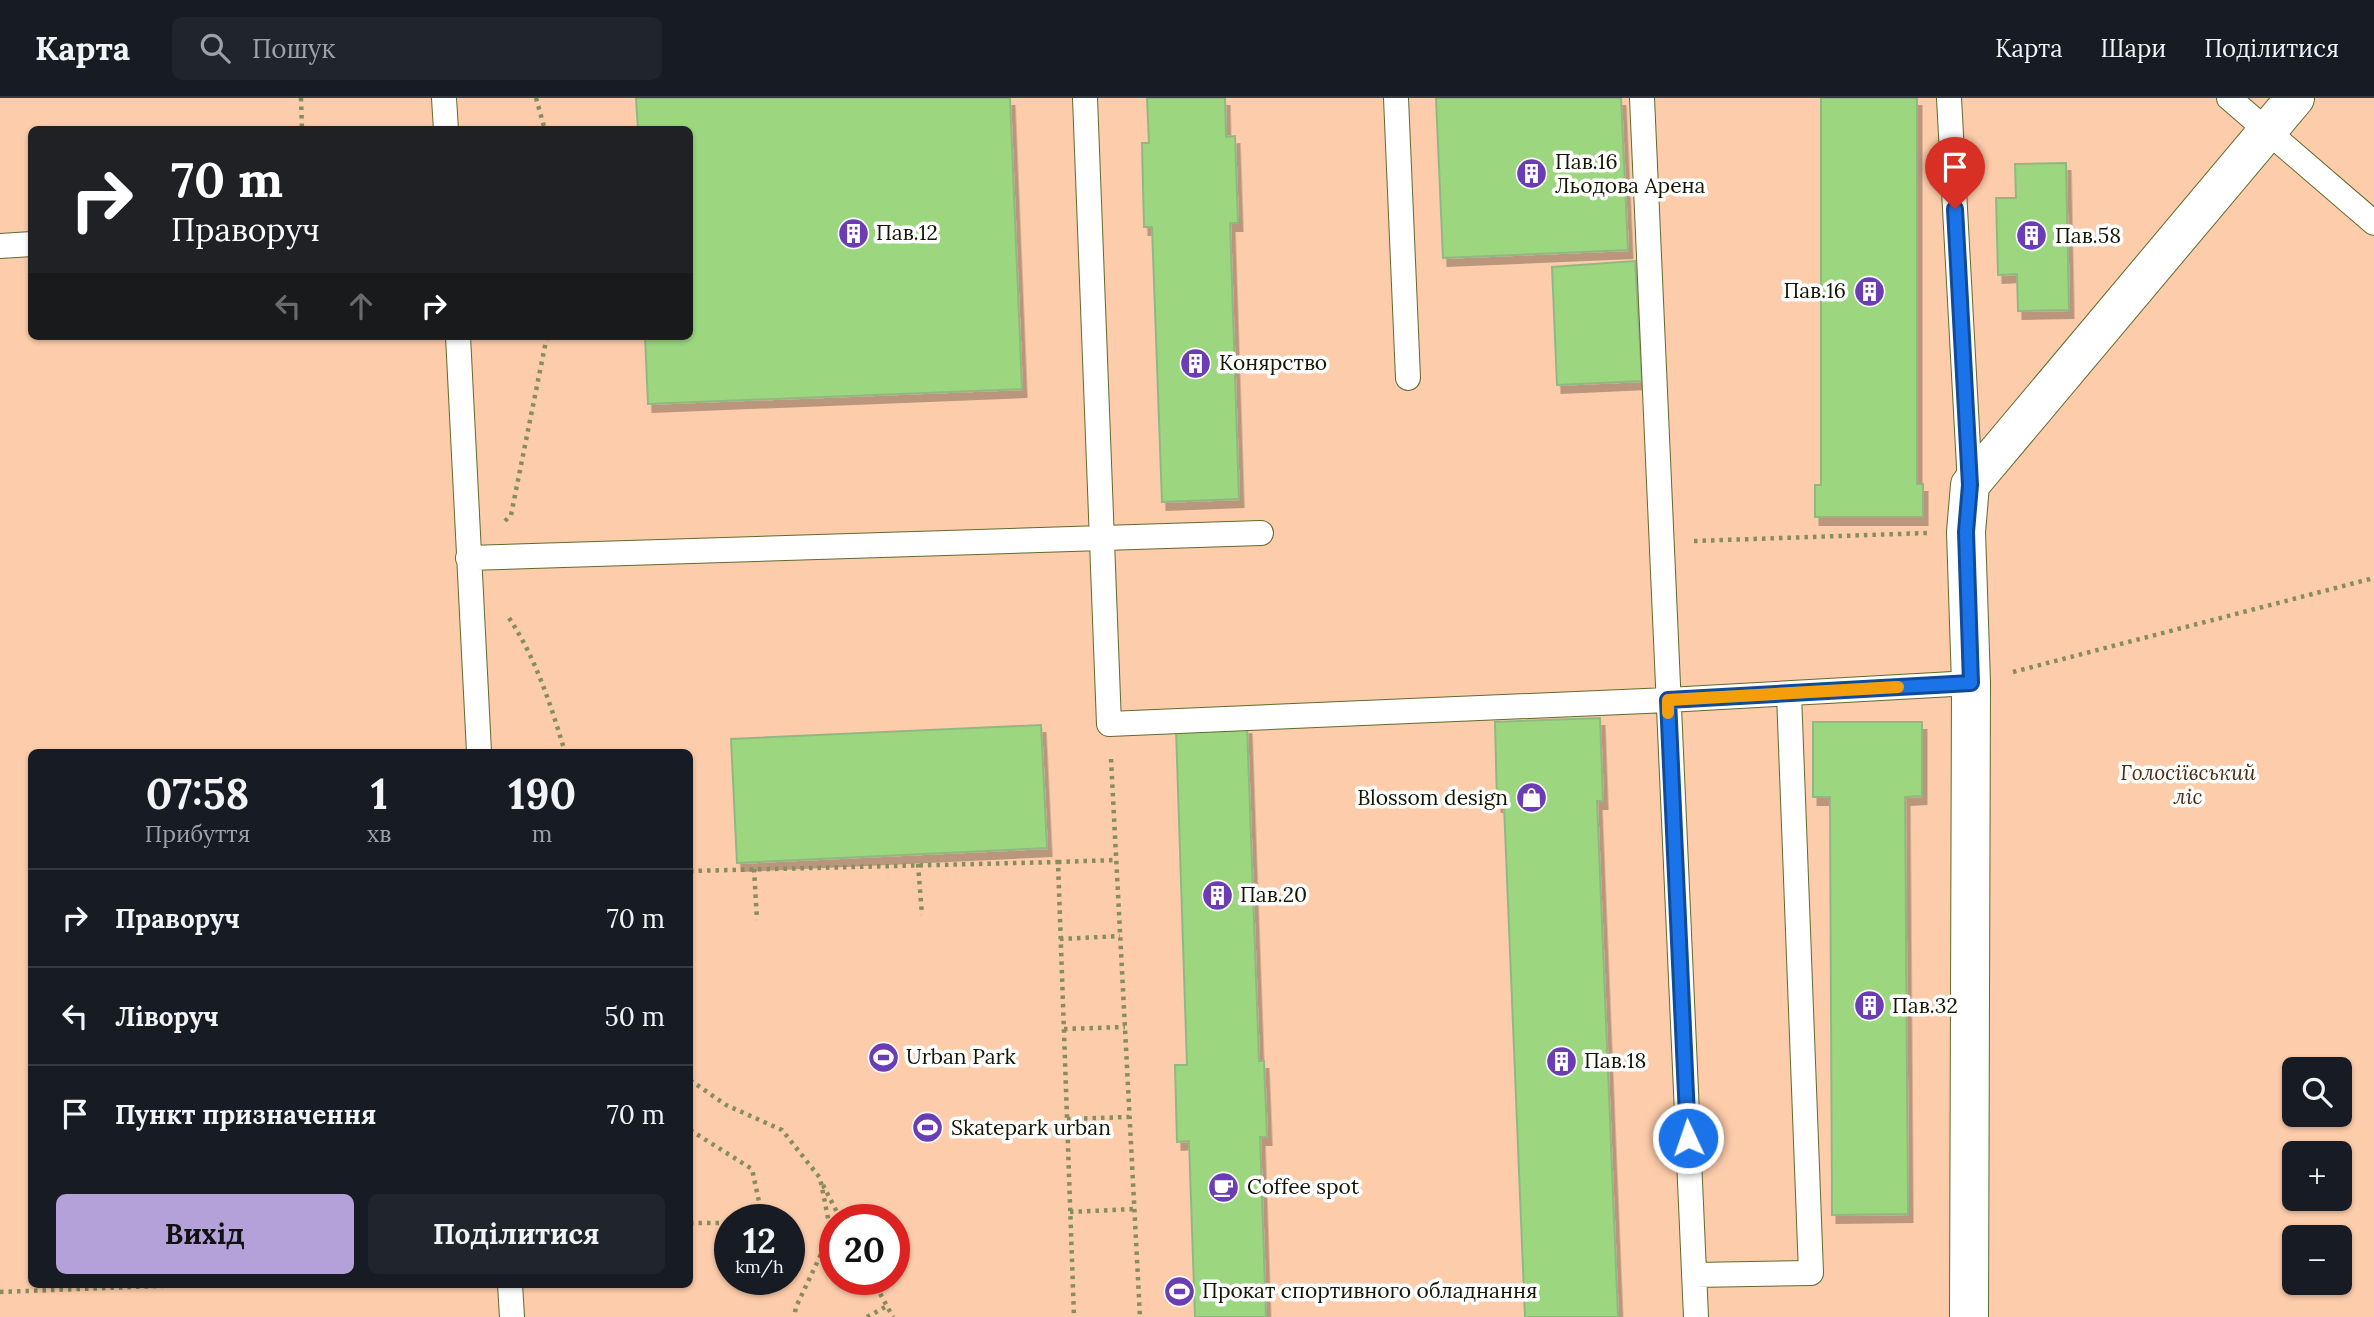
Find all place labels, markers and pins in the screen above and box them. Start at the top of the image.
pin [1925,137,1985,209]
place label: Пав.16 Льодова Арена [1555,148,1706,199]
building icon: Пав.16 Льодова Арена [1515,157,1549,191]
building icon: Пав.12 [836,216,870,250]
place label: Пав.12 [876,219,938,246]
building icon: Пав.58 [2015,219,2049,253]
place label: Пав.58 [2055,222,2121,249]
building icon: Пав.16 [1852,274,1886,308]
place label: Пав.16 [1783,277,1846,304]
building icon: Конярство [1179,346,1213,380]
place label: Конярство [1219,349,1327,376]
shop icon: Blossom design [1514,781,1548,815]
place label: Blossom design [1357,784,1508,811]
building icon: Пав.20 [1200,878,1234,912]
place label: Пав.20 [1240,881,1307,908]
building icon: Пав.32 [1852,989,1886,1023]
place label: Пав.32 [1892,992,1958,1019]
sports icon: Urban Park [866,1040,900,1074]
place label: Urban Park [906,1043,1017,1070]
building icon: Пав.18 [1544,1044,1578,1078]
place label: Пав.18 [1584,1047,1646,1074]
sports icon: Skatepark urban [911,1111,945,1145]
place label: Skatepark urban [951,1114,1111,1141]
cafe icon: Coffee spot [1207,1170,1241,1204]
place label: Coffee spot [1247,1173,1360,1200]
sports icon: Прокат спортивного обладнання [1162,1274,1196,1308]
place label: Прокат спортивного обладнання [1202,1277,1537,1304]

